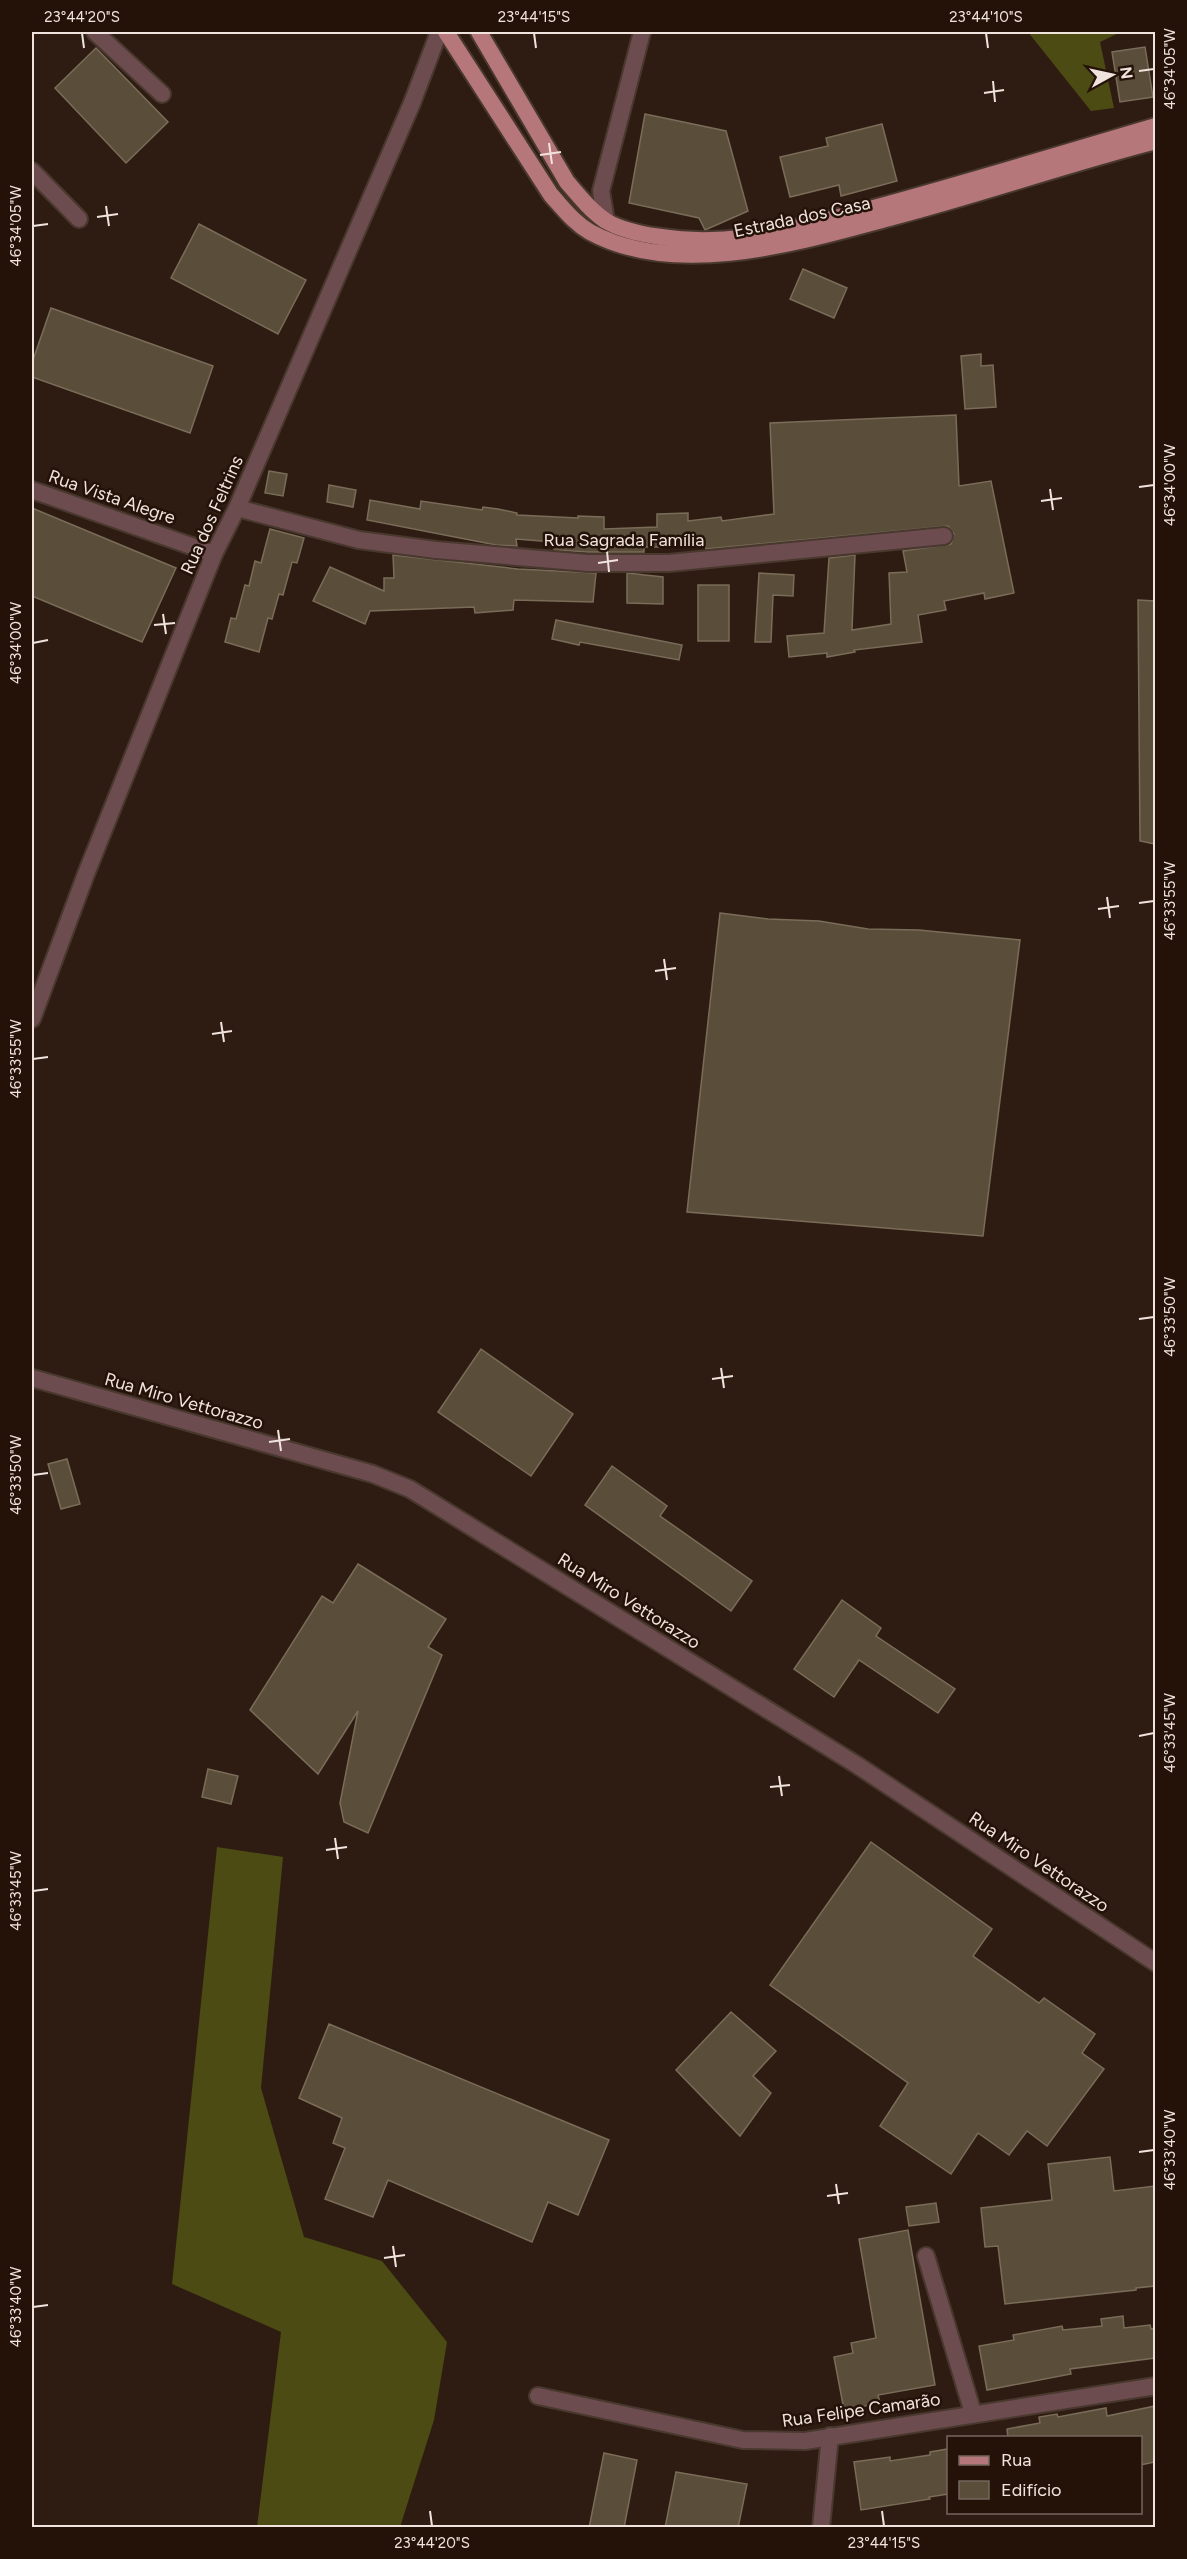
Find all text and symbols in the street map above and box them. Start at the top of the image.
text: 23°44'20"S [44,8,120,26]
text: 23°44'15"S [498,8,570,26]
text: 23°44'10"S [949,8,1023,26]
text: 46°34'05"W [1161,28,1179,110]
north arrow [1082,45,1142,105]
text: N [1116,66,1137,80]
text: 46°34'05"W [7,185,25,267]
street label: Estrada dos Casa [732,192,872,242]
text: 46°34'00"W [1161,443,1179,526]
street label: Rua dos Feltrins [176,452,248,578]
street label: Rua Vista Alegre [46,465,179,529]
street label: Rua Sagrada Família [544,529,704,551]
text: 46°34'00"W [7,601,25,684]
text: 46°33'55"W [1161,861,1179,941]
text: 46°33'55"W [7,1019,25,1099]
text: 46°33'50"W [1161,1276,1179,1357]
street label: Rua Miro Vettorazzo [102,1368,266,1434]
text: 46°33'50"W [7,1434,25,1515]
street label: Rua Miro Vettorazzo [554,1548,704,1654]
text: 46°33'45"W [1161,1693,1179,1773]
street label: Rua Miro Vettorazzo [965,1807,1113,1917]
text: 46°33'45"W [7,1851,25,1931]
text: 46°33'40"W [1161,2109,1179,2190]
text: 46°33'40"W [7,2266,25,2347]
street label: Rua Felipe Camarão [780,2388,942,2432]
legend [947,2436,1142,2514]
text: Rua [1001,2449,1032,2471]
text: Edifício [1001,2479,1062,2501]
text: 23°44'20"S [394,2534,470,2552]
text: 23°44'15"S [848,2534,920,2552]

